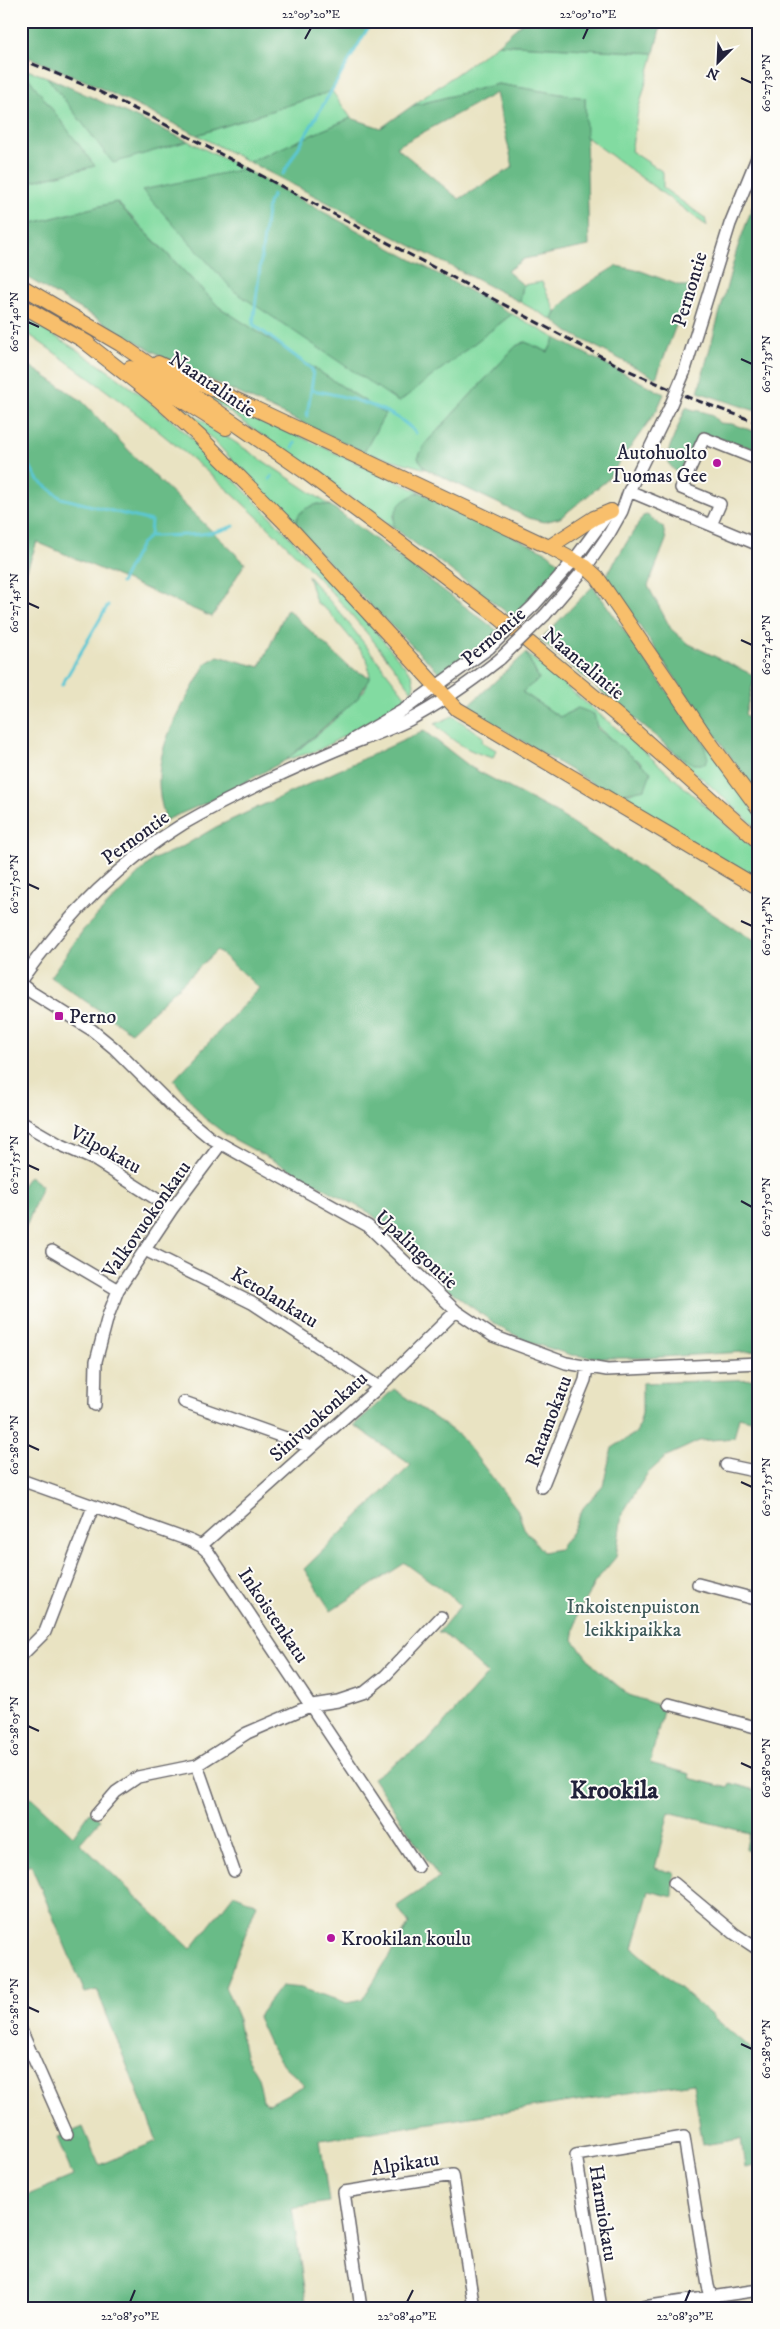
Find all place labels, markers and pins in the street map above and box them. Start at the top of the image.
place label: Autohuolto Tuomas Gee [609,441,707,489]
marker: Autohuolto Tuomas Gee [711,457,723,469]
place label: Perno [69,1005,116,1030]
marker: Perno [53,1010,65,1022]
place label: Krookilan koulu [341,1927,471,1952]
marker: Krookilan koulu [325,1932,337,1944]

